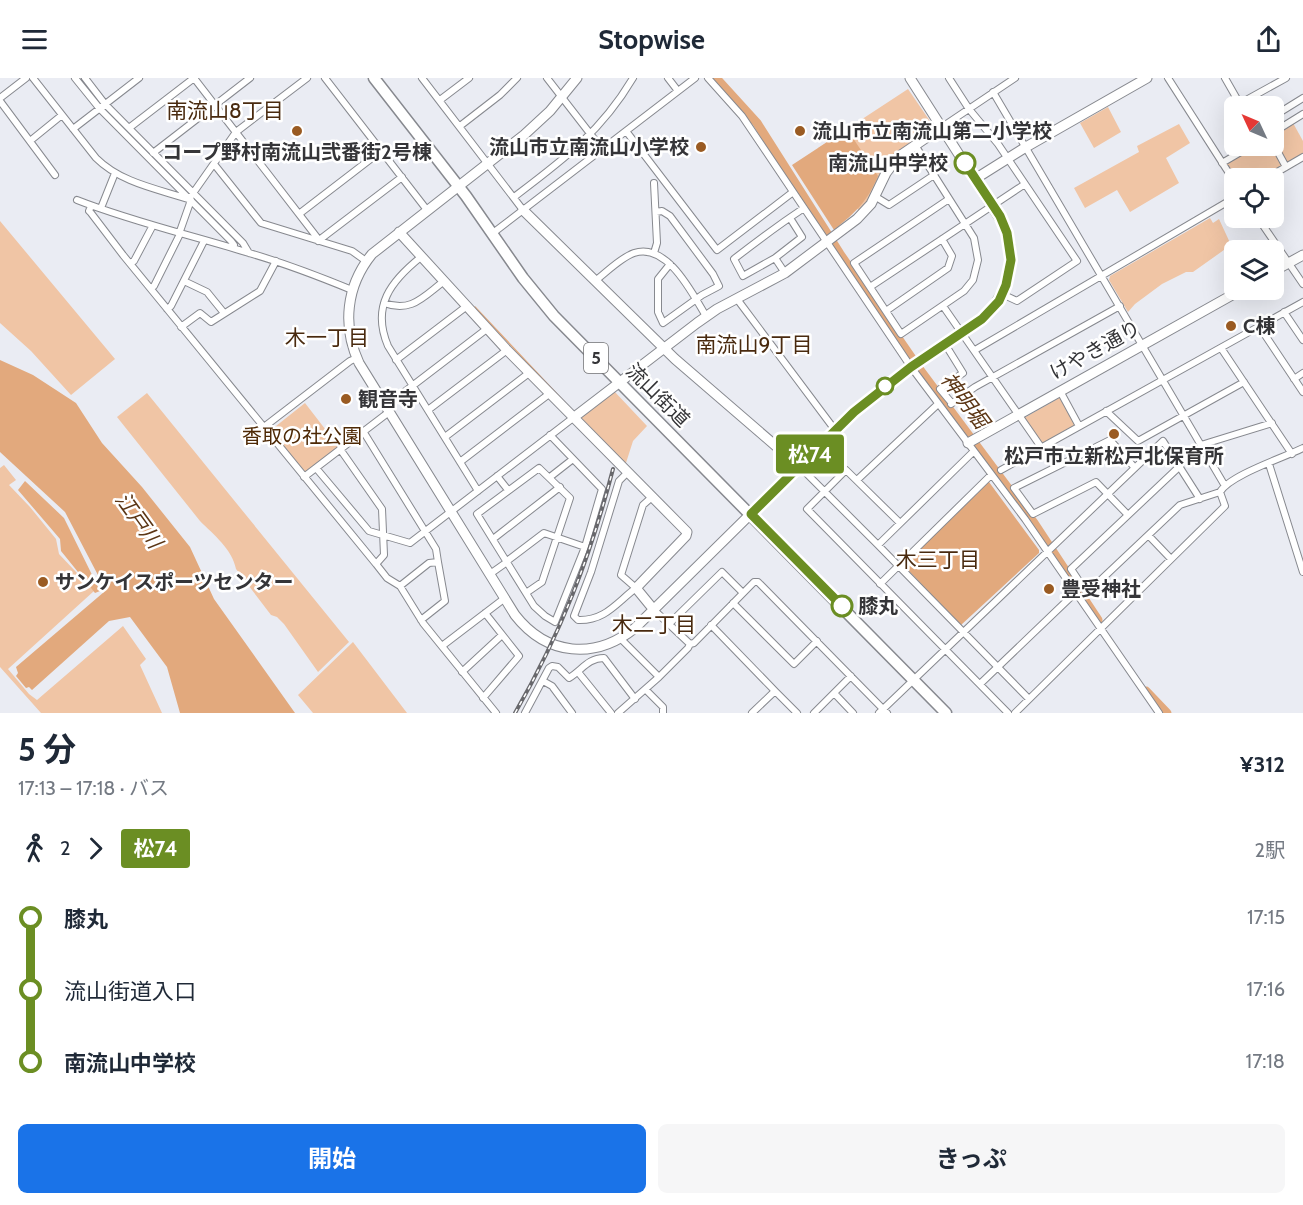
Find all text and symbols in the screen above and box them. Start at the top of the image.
icon: menu [18,23,51,56]
text: Stopwise [598,23,705,56]
icon: share [1252,23,1285,56]
north arrow [1224,96,1284,156]
map controls [1224,96,1284,300]
district label: 南流山8丁目 [166,98,284,123]
place label: 流山市立南流山第二小学校 [812,119,1052,143]
marker: コープ野村南流山弐番街2号棟 [290,124,304,138]
marker: 流山市立南流山第二小学校 [793,124,807,138]
place label: 流山市立南流山小学校 [489,135,689,159]
place label: コープ野村南流山弐番街2号棟 [162,140,432,164]
marker: 流山市立南流山小学校 [694,140,708,154]
place label: 南流山中学校 [828,151,948,175]
marker: 南流山中学校 [954,152,976,174]
button: locate [1224,168,1284,228]
button: layers [1224,240,1284,300]
place label: C棟 [1243,314,1275,338]
street label: けやき通り [1045,315,1145,385]
marker: C棟 [1224,319,1238,333]
district label: 木一丁目 [285,325,369,350]
district label: 南流山9丁目 [696,332,812,357]
road number: 5 [584,343,608,373]
street label: 流山街道 [621,358,695,432]
water label: 神明堀 [936,367,996,435]
unlabelled marker [876,377,894,395]
place label: 観音寺 [358,387,418,411]
marker: 観音寺 [339,392,353,406]
park label: 香取の社公園 [242,424,362,448]
marker: 松戸市立新松戸北保育所 [1107,427,1121,441]
line badge: 松74 [776,434,844,473]
text: 松74 [788,442,832,467]
place label: 松戸市立新松戸北保育所 [1004,444,1224,468]
water label: 江戸川 [110,487,169,554]
district label: 木三丁目 [896,547,980,572]
place label: サンケイスポーツセンター [55,570,294,594]
marker: サンケイスポーツセンター [36,575,50,589]
place label: 豊受神社 [1061,577,1141,601]
marker: 豊受神社 [1042,582,1056,596]
place label: 膝丸 [858,594,898,618]
marker: 膝丸 [831,595,853,617]
district label: 木二丁目 [612,612,696,637]
text: 5 分 [18,729,76,769]
text: ¥312 [1240,751,1285,778]
text: 17:13 – 17:18 · バス [18,776,169,800]
icon: walk [18,832,51,865]
icon: forward [79,832,112,865]
text: 2 [60,836,70,860]
text: 松74 [133,836,178,861]
text: 2駅 [1255,838,1285,862]
text: 17:15 [1247,905,1285,929]
text: 膝丸 [64,906,108,933]
text: 17:16 [1246,977,1285,1001]
text: 流山街道入口 [64,978,196,1005]
text: 17:18 [1246,1049,1285,1073]
text: 南流山中学校 [64,1050,196,1077]
button: 開始 [18,1124,646,1193]
button: きっぷ [658,1124,1285,1193]

